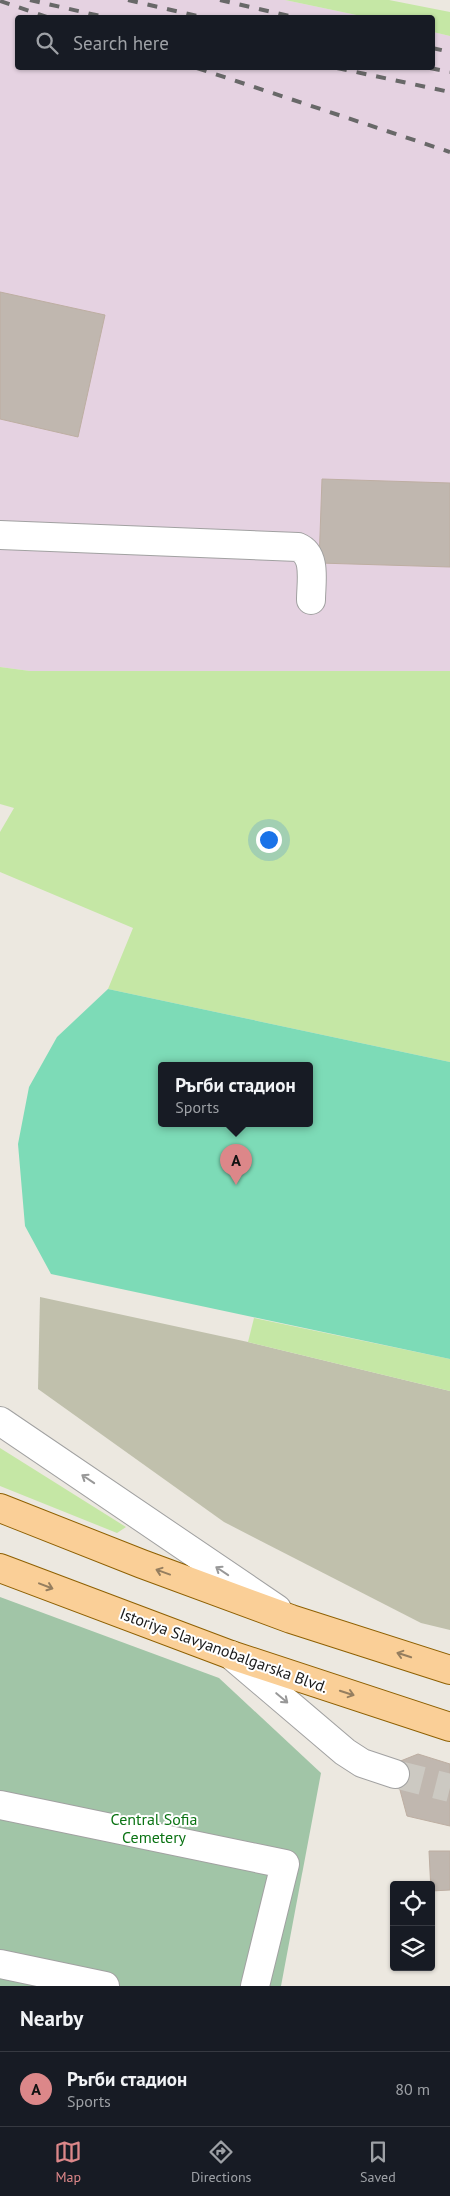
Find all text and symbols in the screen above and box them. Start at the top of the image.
search box [15,15,435,70]
icon: search [33,29,61,57]
text: Search here [73,31,169,55]
your location [256,827,282,853]
popup [158,1062,313,1127]
text: Ръгби стадион [175,1073,296,1097]
text: Sports [175,1097,219,1117]
pin: A [220,1144,252,1185]
one-way arrow [81,1474,95,1485]
one-way arrow [215,1566,229,1576]
one-way arrow [156,1567,171,1576]
one-way arrow [38,1582,53,1591]
street label: Istoriya Slavyanobalgarska Blvd. [117,1603,331,1697]
one-way arrow [396,1650,412,1659]
one-way arrow [339,1689,355,1699]
one-way arrow [275,1693,288,1704]
park label: Central Sofia Cemetery [111,1809,197,1847]
map controls [390,1881,435,1971]
button: locate [390,1881,435,1926]
button: layers [390,1926,435,1971]
text: Nearby [20,2005,83,2032]
text: Ръгби стадион [67,2067,187,2091]
text: A [31,2079,41,2099]
text: 80 m [395,2079,430,2099]
text: Sports [67,2091,111,2111]
tab: Map [54,2138,82,2186]
tab: Directions [191,2138,251,2186]
tab: Saved [360,2138,396,2186]

